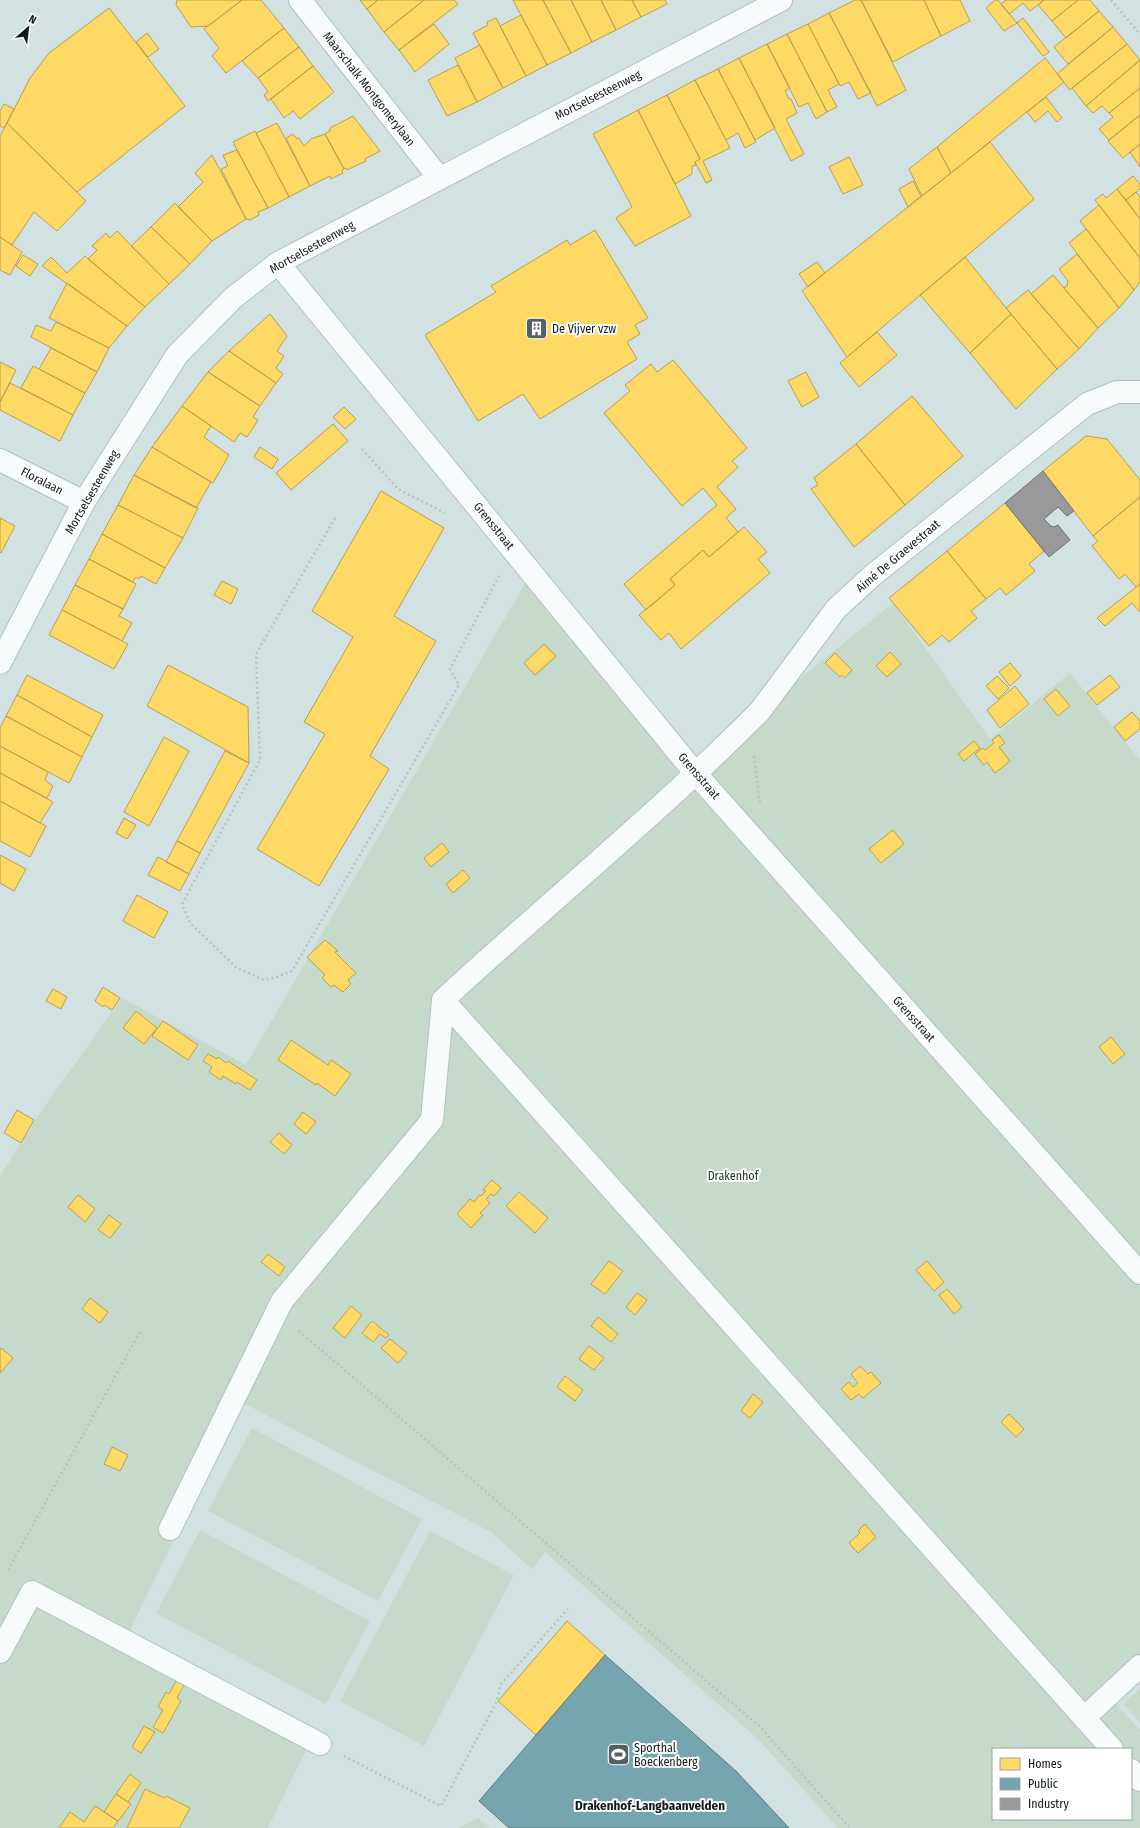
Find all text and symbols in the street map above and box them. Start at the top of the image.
north arrow [8,8,48,48]
text: N [26,12,38,27]
street label: Maarschalk Montgomerylaan [320,29,418,149]
street label: Mortselsesteenweg [553,67,644,123]
street label: Mortselsesteenweg [267,218,357,276]
building icon: De Vijver vzw [523,316,549,342]
place label: De Vijver vzw [552,322,616,336]
street label: Mortselsesteenweg [62,447,122,537]
street label: Floralaan [19,464,65,498]
street label: Grensstraat [471,500,517,552]
street label: Aimé De Graevestraat [853,517,943,595]
street label: Grensstraat [675,750,723,802]
street label: Grensstraat [890,993,938,1045]
park label: Drakenhof [708,1169,760,1183]
place label: Sporthal Boeckenberg [634,1741,698,1769]
sports icon: Sporthal Boeckenberg [605,1742,631,1768]
legend [992,1748,1132,1820]
text: Homes [1028,1757,1062,1771]
text: Public [1028,1777,1058,1791]
text: Industry [1028,1797,1069,1811]
district label: Drakenhof-Langbaanvelden [575,1798,725,1813]

